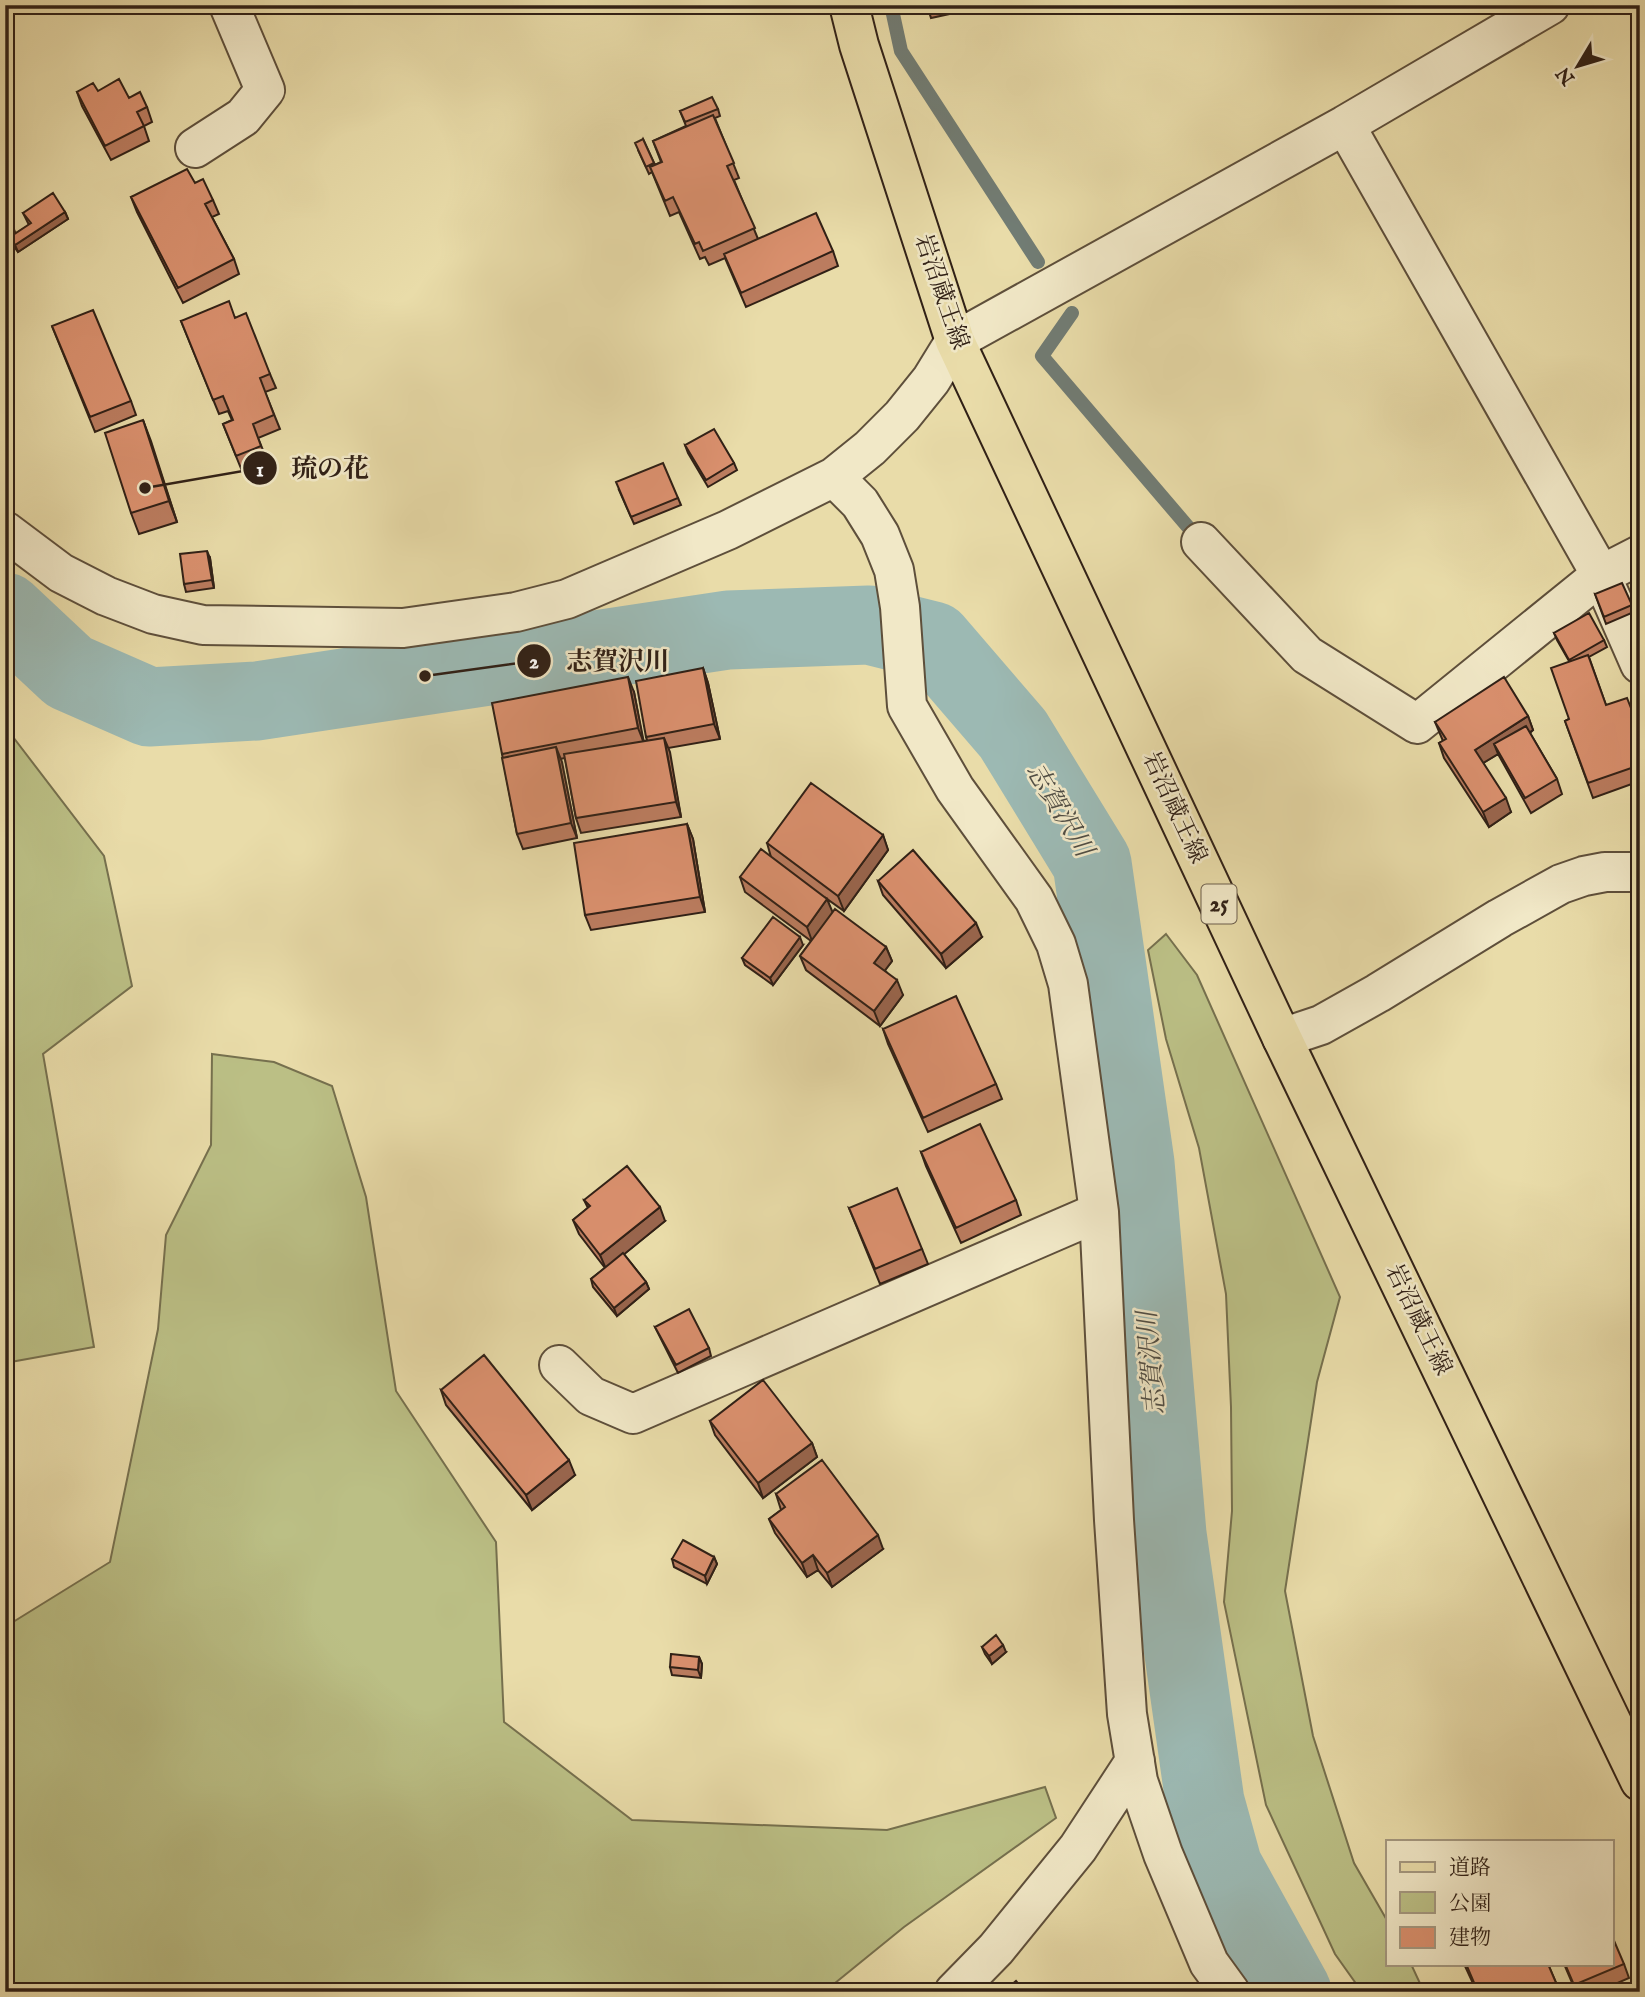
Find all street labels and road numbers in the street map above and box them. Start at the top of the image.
street label: 岩沼蔵王線 [907,230,975,354]
street label: 岩沼蔵王線 [1135,747,1213,869]
road number: 25 [1202,884,1236,923]
street label: 岩沼蔵王線 [1378,1259,1458,1381]

